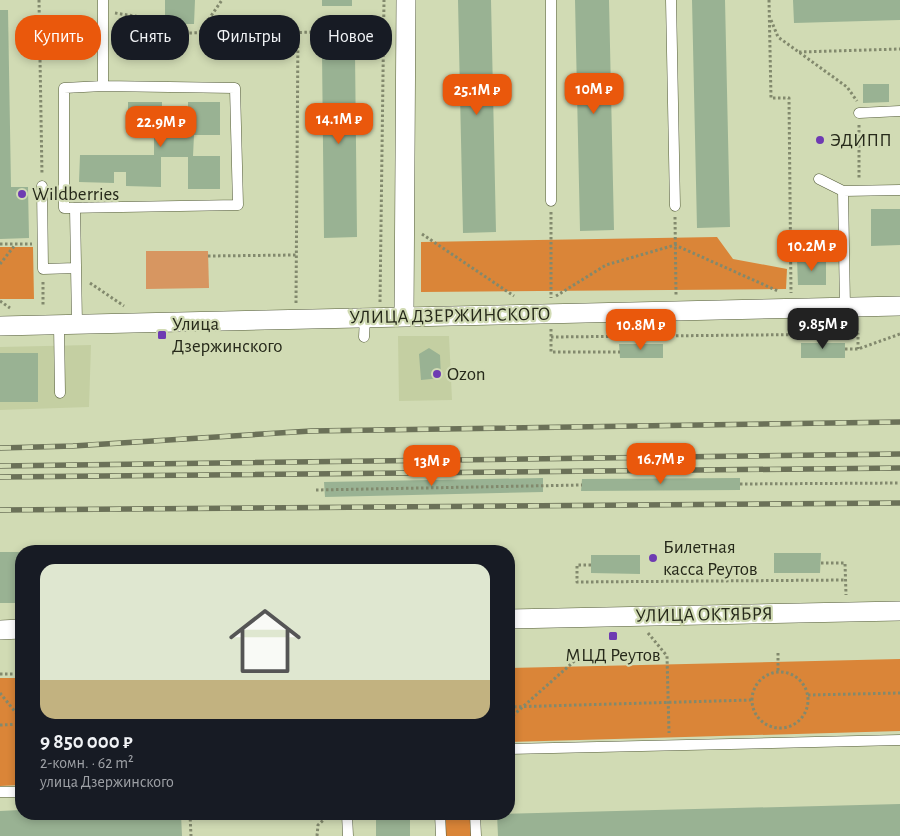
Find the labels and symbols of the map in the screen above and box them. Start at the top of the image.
pin: 10M ₽ [559,72,629,115]
pin: 25.1M ₽ [431,74,523,116]
pin: 14.1M ₽ [293,102,385,145]
pin: 22.9M ₽ [115,106,207,148]
place label: ЭДИПП [830,131,892,150]
marker: ЭДИПП [814,134,826,146]
place label: Wildberries [32,185,119,204]
marker: Wildberries [16,188,28,200]
pin: 10.2M ₽ [766,230,858,272]
street label: УЛИЦА ДЗЕРЖИНСКОГО [349,305,551,327]
pin: 10.8M ₽ [595,308,687,351]
pin: 9.85M ₽ [777,308,869,350]
place label: Улица Дзержинского [172,315,283,356]
marker: Улица Дзержинского [156,329,168,341]
place label: Ozon [447,365,486,384]
marker: Ozon [431,368,443,380]
pin: 16.7M ₽ [615,442,707,485]
pin: 13M ₽ [397,444,467,487]
place label: Билетная касса Реутов [663,538,758,579]
marker: Билетная касса Реутов [647,552,659,564]
street label: УЛИЦА ОКТЯБРЯ [635,604,773,626]
marker: МЦД Реутов [607,630,619,642]
place label: МЦД Реутов [565,646,661,665]

